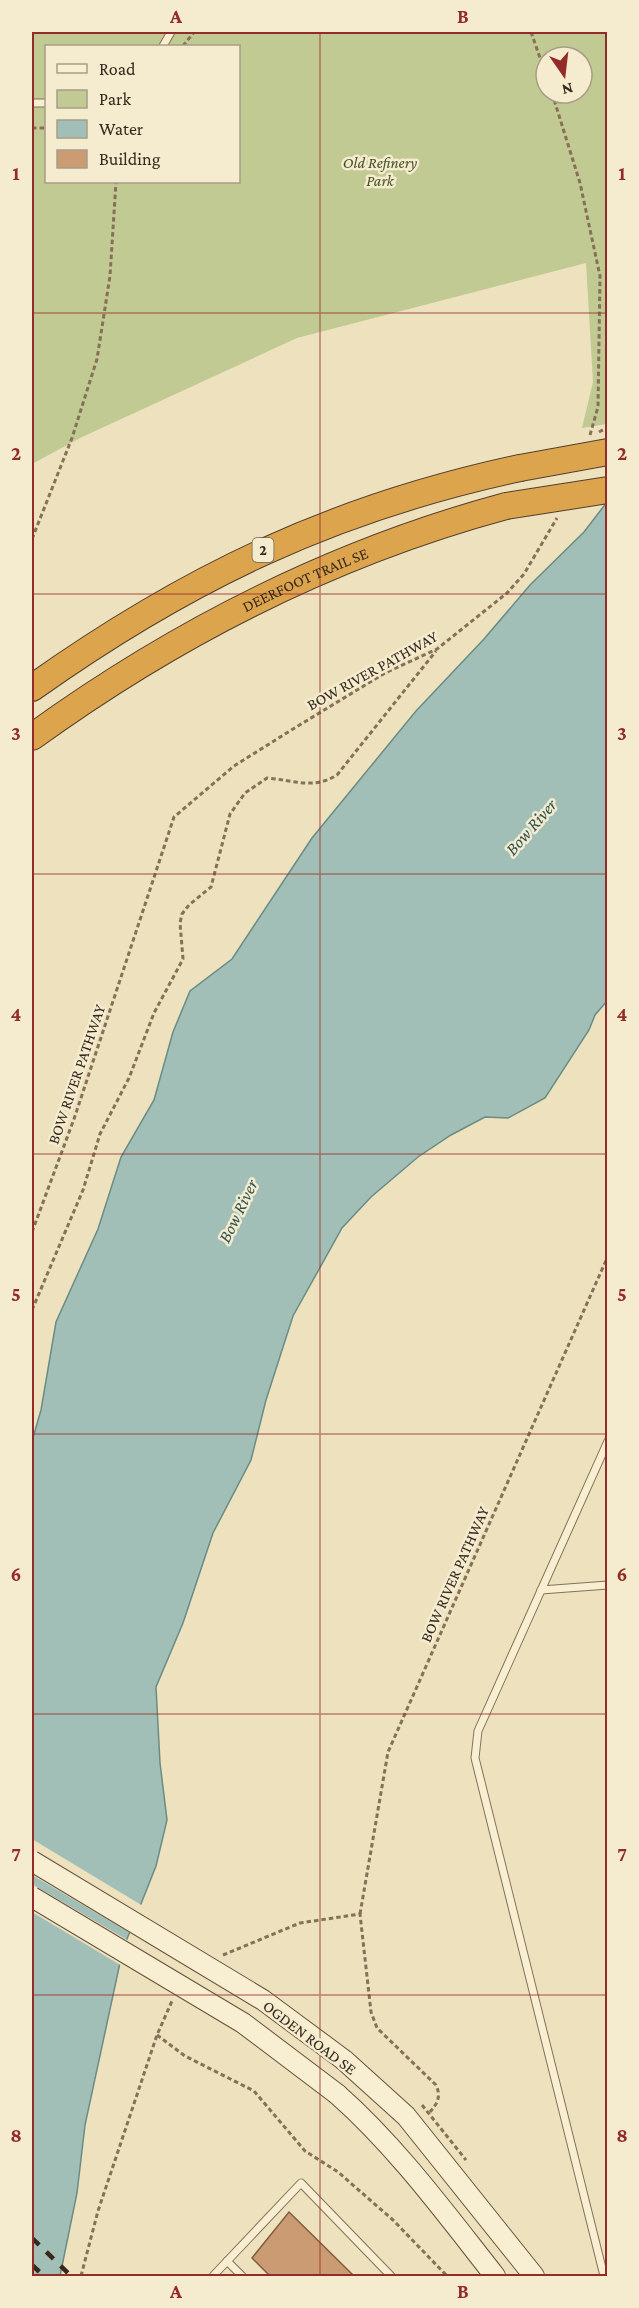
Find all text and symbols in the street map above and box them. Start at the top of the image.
text: A [169,5,183,27]
text: B [457,5,469,27]
legend [45,45,240,183]
north arrow [534,45,594,105]
text: Road [99,59,136,79]
text: N [560,80,575,99]
text: Park [99,89,131,109]
text: Water [99,119,144,139]
text: Building [99,149,161,169]
park label: Old Refinery Park [343,154,418,189]
text: 1 [12,162,20,184]
text: 1 [618,162,626,184]
text: 2 [11,442,21,464]
text: 2 [617,442,627,464]
road number: 2 [252,538,274,562]
street label: DEERFOOT TRAIL SE [240,544,371,615]
street label: BOW RIVER PATHWAY [304,627,441,713]
text: 3 [11,722,21,744]
text: 3 [617,722,627,744]
water label: Bow River [501,794,561,859]
street label: BOW RIVER PATHWAY [45,1002,109,1146]
text: 4 [11,1003,22,1025]
text: 4 [617,1003,628,1025]
water label: Bow River [214,1176,262,1246]
text: 5 [11,1283,21,1305]
text: 5 [617,1283,627,1305]
street label: BOW RIVER PATHWAY [417,1503,492,1645]
text: 6 [11,1563,21,1585]
text: 6 [617,1563,627,1585]
text: 7 [11,1843,21,1865]
text: 7 [617,1843,627,1865]
street label: OGDEN ROAD SE [260,1997,360,2078]
text: 8 [10,2124,22,2146]
text: 8 [616,2124,628,2146]
text: A [169,2280,183,2302]
text: B [457,2280,469,2302]

